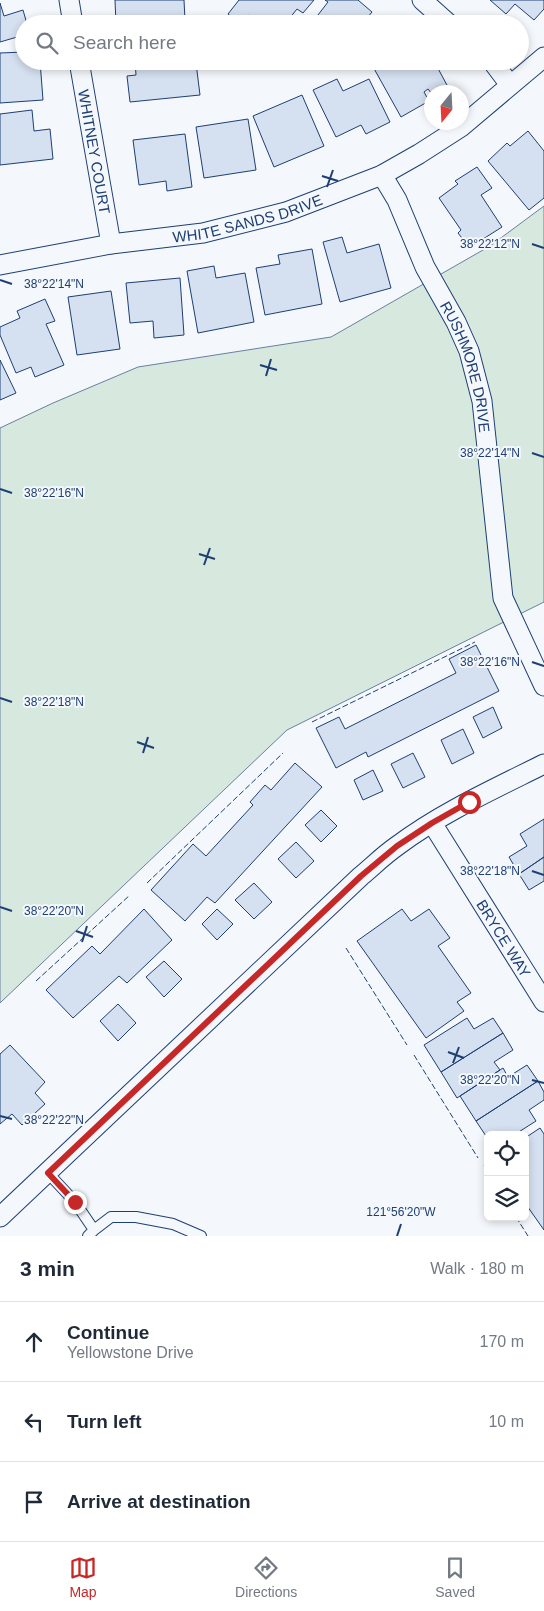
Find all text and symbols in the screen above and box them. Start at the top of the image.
search box [15,15,529,70]
icon: search [33,29,61,57]
text: Search here [73,32,177,53]
north arrow [424,85,469,130]
street label: WHITNEY COURT [76,88,114,215]
street label: WHITE SANDS DRIVE [171,190,324,245]
text: 38°22'12"N [460,237,520,251]
text: 38°22'14"N [24,277,84,291]
street label: RUSHMORE DRIVE [437,298,494,433]
text: 38°22'14"N [460,446,520,460]
text: 38°22'16"N [24,486,84,500]
text: 38°22'16"N [460,655,520,669]
text: 38°22'18"N [24,695,84,709]
route start [458,791,481,814]
text: 38°22'18"N [460,864,520,878]
street label: BRYCE WAY [474,896,535,980]
text: 38°22'20"N [24,904,84,918]
text: 38°22'20"N [460,1073,520,1087]
text: 38°22'22"N [24,1113,84,1127]
map controls [484,1131,529,1221]
button: locate [484,1131,529,1176]
button: layers [484,1176,529,1221]
route end [64,1191,87,1214]
text: 121°56'20"W [366,1205,436,1219]
text: 3 min [20,1257,75,1280]
text: Walk · 180 m [430,1260,524,1277]
text: Continue [67,1322,149,1343]
icon: ahead [20,1328,48,1356]
text: 170 m [480,1333,524,1350]
text: Yellowstone Drive [67,1344,194,1361]
icon: left [20,1408,48,1436]
text: Turn left [67,1411,142,1432]
text: 10 m [488,1413,524,1430]
icon: arrive [20,1488,48,1516]
text: Arrive at destination [67,1491,251,1512]
tab: Map [69,1554,97,1600]
tab: Directions [235,1554,297,1600]
tab: Saved [435,1554,475,1600]

